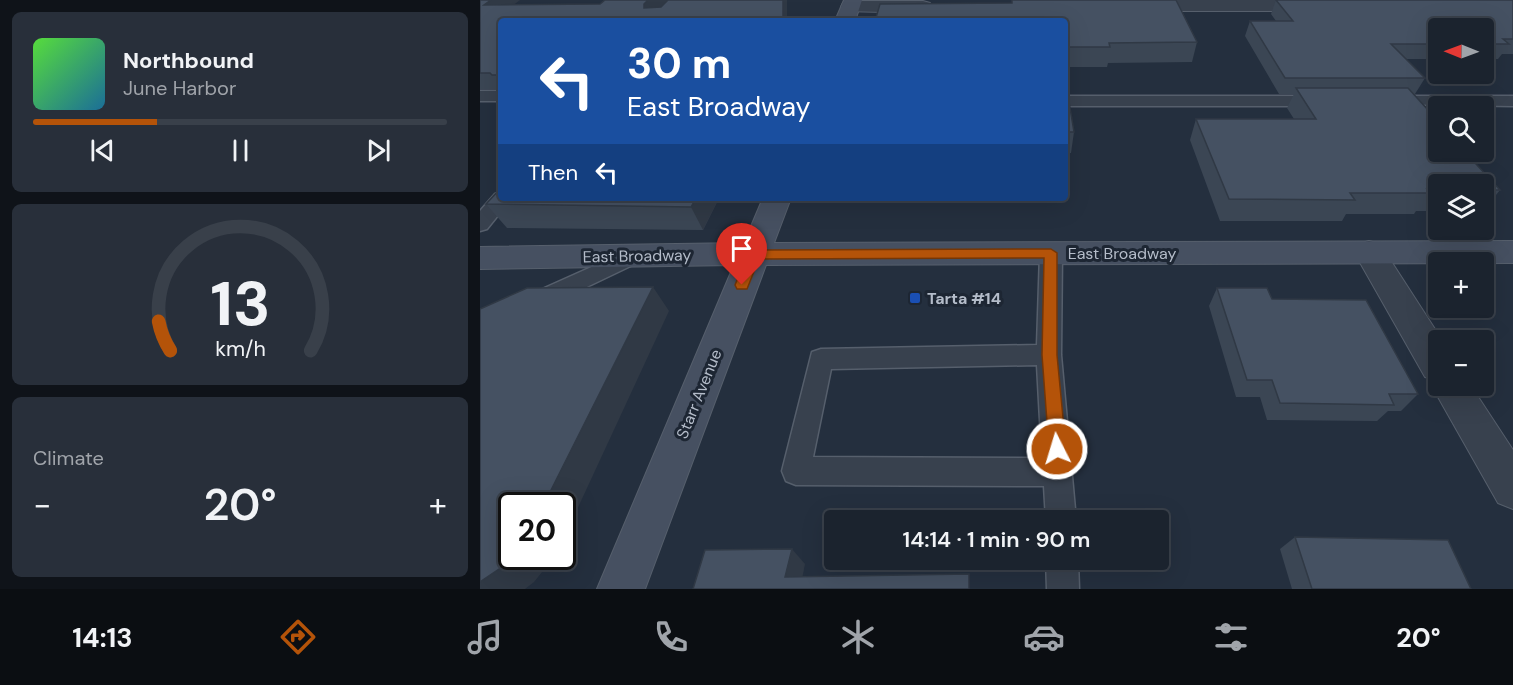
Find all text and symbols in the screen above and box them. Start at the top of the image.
north arrow [1428,18,1494,84]
map controls [1428,18,1494,396]
text: 30 m [627,36,731,91]
icon: left [528,42,606,120]
text: Northbound [123,46,254,75]
text: June Harbor [123,75,236,101]
text: East Broadway [627,89,810,124]
button: search [1428,96,1494,162]
icon: previous [86,134,119,167]
icon: pause [224,134,257,167]
icon: next [362,134,395,167]
icon: left [590,156,623,189]
text: Then [528,158,578,187]
button: layers [1428,174,1494,240]
pin [716,223,767,285]
icon: arrive [725,232,758,265]
street label: East Broadway [1068,243,1176,264]
street label: East Broadway [582,245,692,267]
button: + [1428,252,1494,318]
text: 13 [210,264,270,345]
place label: Tarta #14 [927,288,1001,309]
marker: Tarta #14 [908,291,922,305]
button: − [1428,330,1494,396]
text: km/h [215,336,265,364]
street label: Starr Avenue [672,346,726,442]
position arrow [1025,417,1089,481]
text: Climate [33,445,104,471]
text: 20° [203,475,277,534]
text: − [33,483,51,526]
text: + [429,483,447,526]
speed limit sign: 20 [498,492,576,570]
text: 14:14 · 1 min · 90 m [902,525,1091,554]
icon: directions [277,616,319,658]
icon: music [464,616,506,658]
icon: phone [650,616,692,658]
icon: climate [837,616,879,658]
icon: car [1023,616,1065,658]
icon: filters [1210,616,1252,658]
text: 14:13 [72,620,133,655]
text: 20° [1396,620,1441,655]

